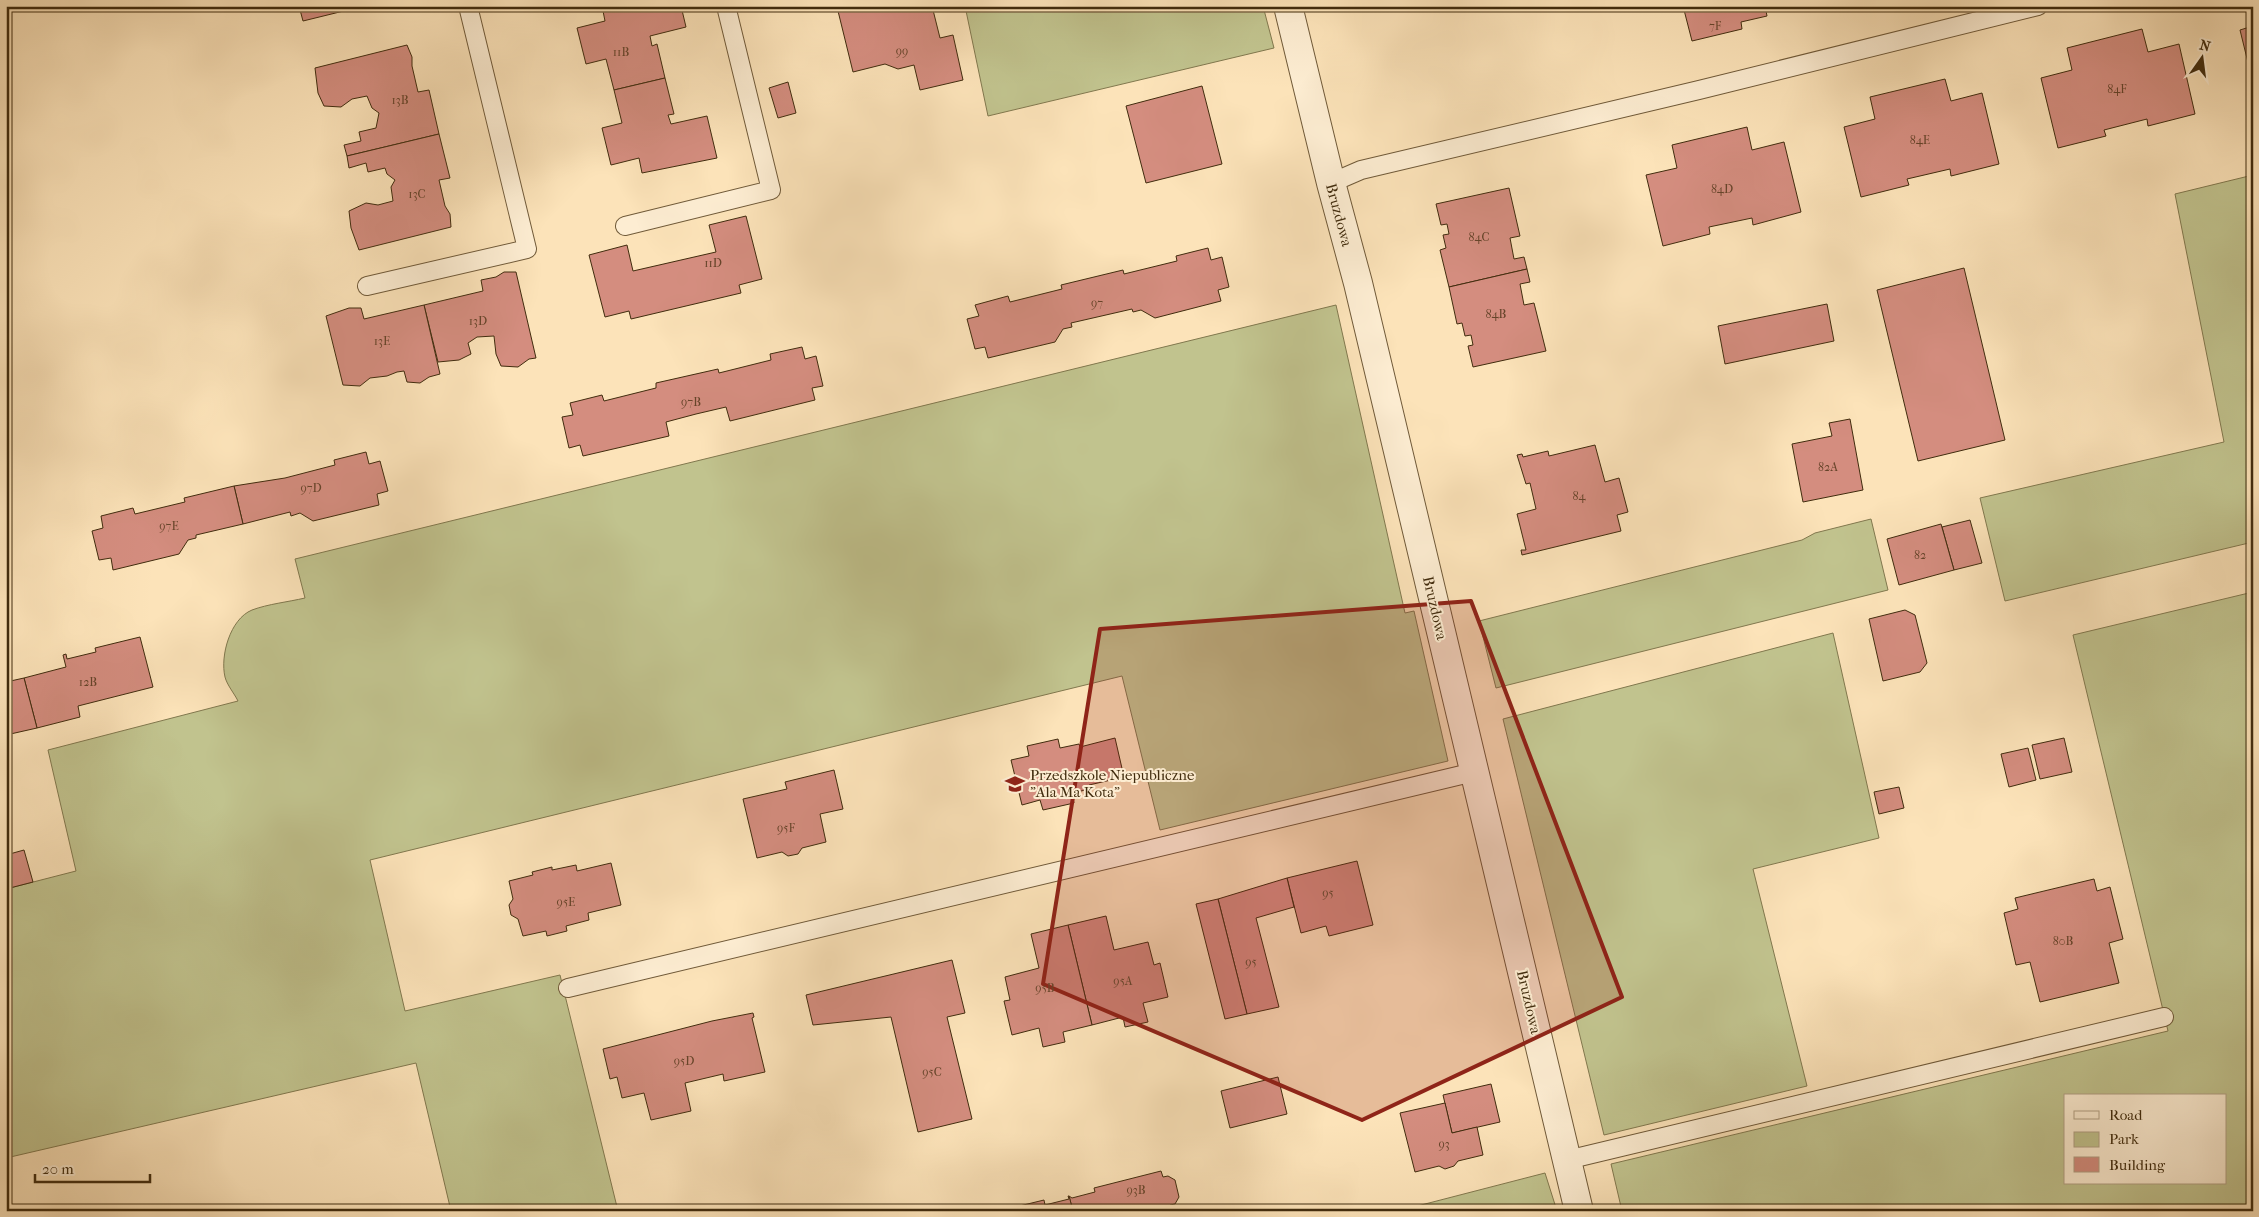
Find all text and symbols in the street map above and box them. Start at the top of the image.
house number: 7F [1709,19,1722,33]
north arrow [2176,32,2226,82]
text: N [2198,36,2213,55]
house number: 99 [896,44,908,58]
house number: 11B [613,45,629,59]
house number: 84F [2107,82,2127,96]
house number: 13B [391,93,409,107]
house number: 84E [1910,133,1930,147]
street label: Bruzdowa [1322,181,1356,250]
house number: 84D [1711,182,1733,196]
house number: 13C [408,187,426,201]
house number: 84C [1468,230,1490,244]
house number: 11D [704,256,722,270]
house number: 97 [1091,296,1103,310]
house number: 84B [1486,307,1507,321]
house number: 13D [469,314,487,328]
house number: 13E [374,334,390,348]
house number: 97B [681,395,701,409]
house number: 82A [1818,460,1838,474]
house number: 97D [300,481,322,495]
house number: 84 [1572,489,1586,503]
house number: 97E [159,519,179,533]
house number: 82 [1914,548,1926,562]
street label: Bruzdowa [1419,574,1451,643]
house number: 12B [79,675,97,689]
place label: Przedszkole Niepubliczne "Ala Ma Kota" [1030,766,1195,801]
school or university icon: Przedszkole Niepubliczne "Ala Ma Kota" [1004,773,1026,795]
house number: 95F [777,821,796,835]
house number: 95 [1322,886,1334,900]
house number: 95E [557,895,575,909]
house number: 80B [2053,934,2073,948]
house number: 95 [1245,955,1257,969]
street label: Bruzdowa [1513,968,1545,1037]
house number: 95A [1113,974,1133,988]
house number: 95B [1035,981,1055,995]
house number: 95D [674,1054,694,1068]
house number: 95C [922,1065,942,1079]
legend [2064,1094,2226,1184]
text: Road [2109,1106,2143,1124]
text: Park [2109,1130,2139,1148]
house number: 93 [1438,1137,1450,1151]
scale bar [35,1152,150,1184]
text: Building [2109,1156,2166,1174]
text: 20 m [42,1160,74,1178]
house number: 93B [1126,1183,1146,1197]

